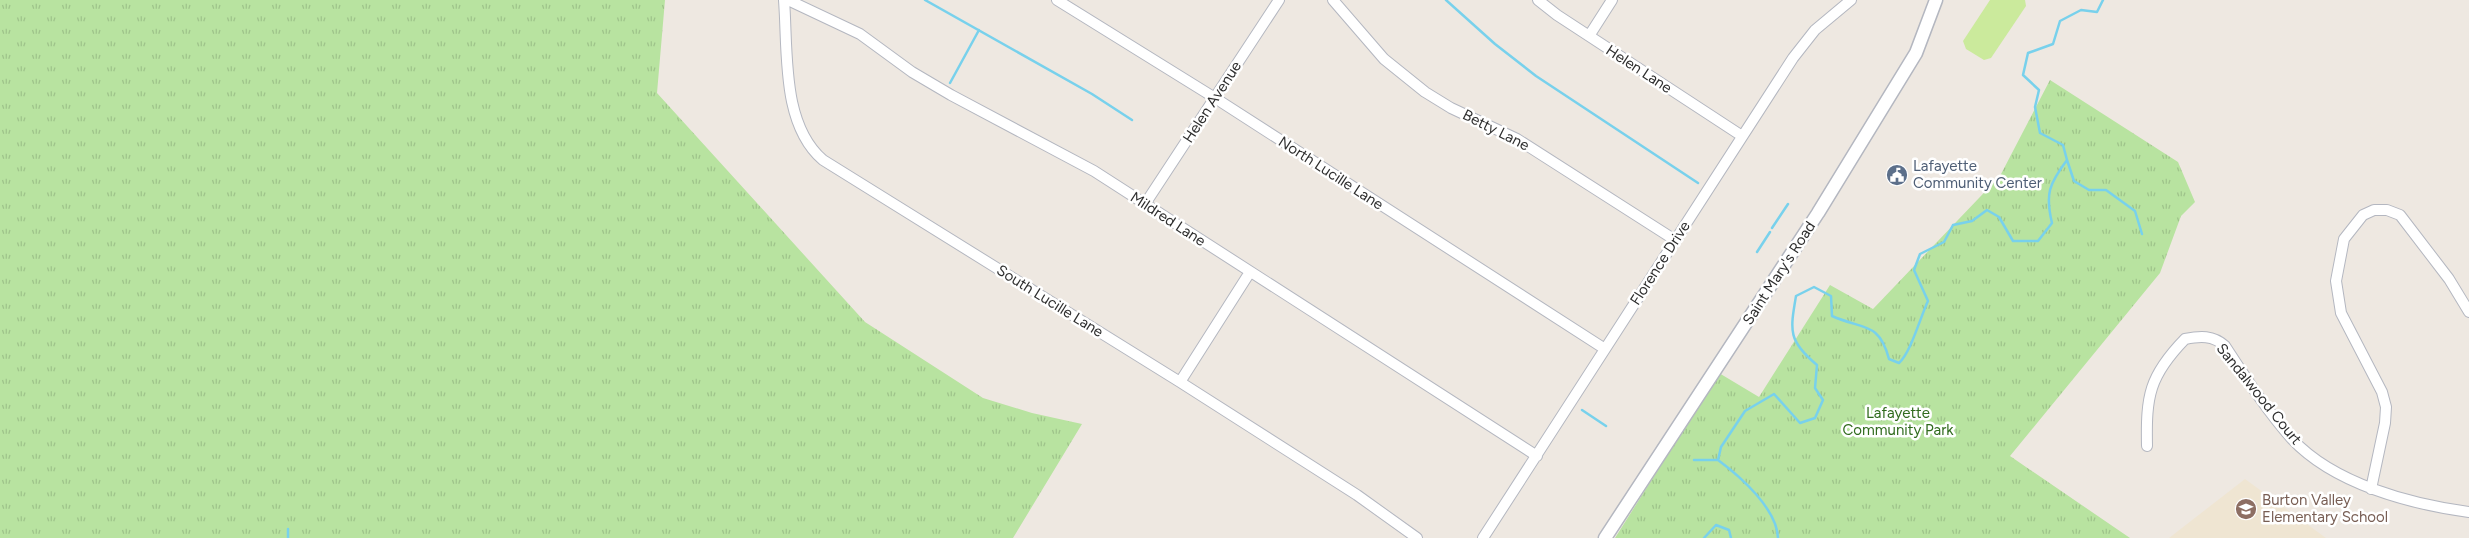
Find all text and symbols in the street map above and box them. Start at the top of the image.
street label: Helen Lane [1603,41,1675,97]
street label: Helen Avenue [1179,58,1245,146]
street label: Betty Lane [1460,106,1532,154]
street label: North Lucille Lane [1275,132,1387,214]
place label: Lafayette Community Center [1913,157,2042,192]
public building icon: Lafayette Community Center [1885,163,1909,187]
street label: Mildred Lane [1127,188,1209,250]
street label: Florence Drive [1626,218,1694,308]
street label: Saint Mary's Road [1739,218,1819,328]
street label: South Lucille Lane [993,261,1107,341]
street label: Sandalwood Court [2213,340,2306,449]
park label: Lafayette Community Park [1842,404,1954,439]
place label: Burton Valley Elementary School [2262,491,2388,526]
school or university icon: Burton Valley Elementary School [2234,497,2258,521]

